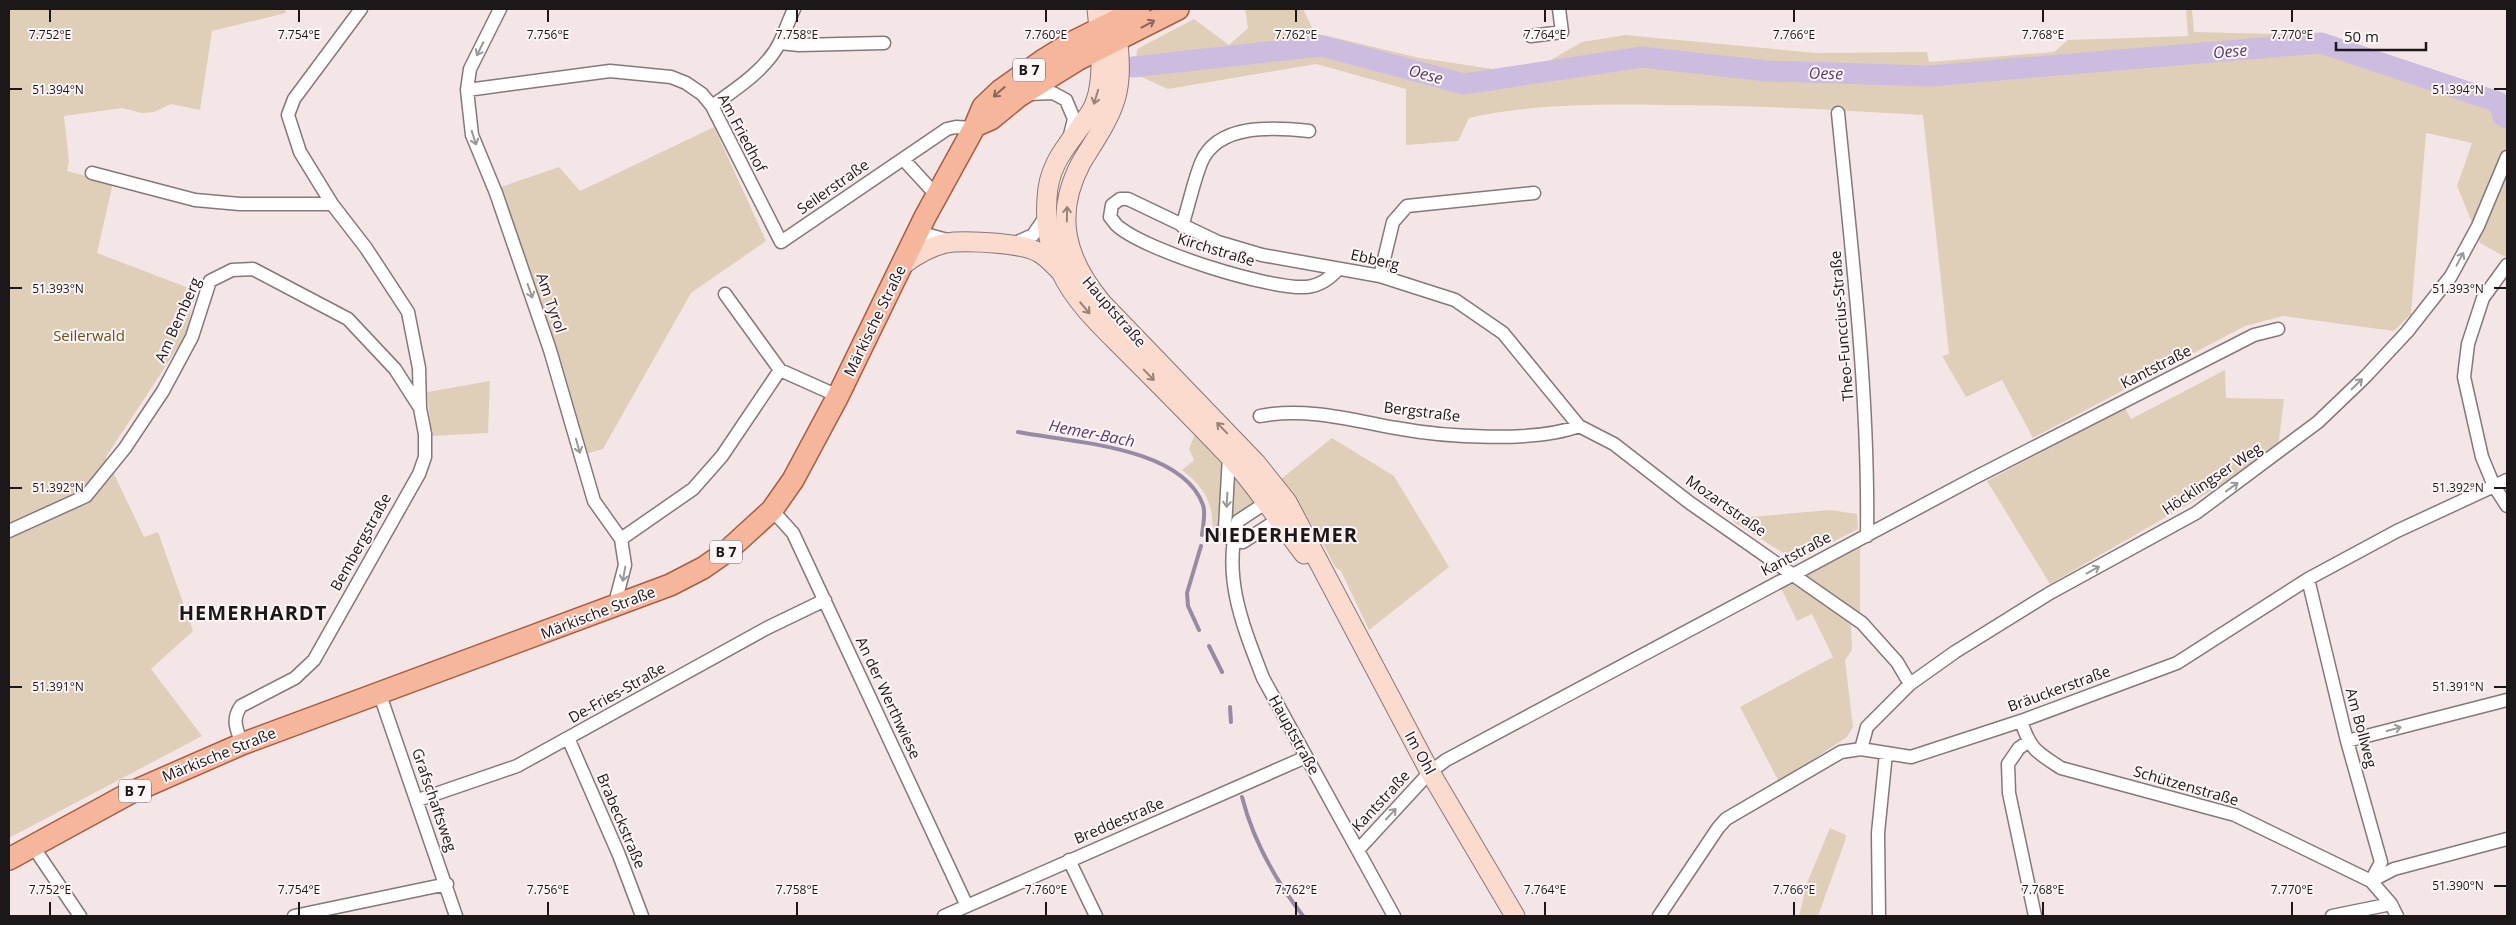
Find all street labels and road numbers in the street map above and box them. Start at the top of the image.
road number: B 7 [1013,58,1045,82]
street label: Am Friedhof [714,90,772,176]
street label: Seilerstraße [792,154,872,218]
street label: Kirchstraße [1175,228,1258,270]
street label: Ebberg [1349,244,1402,274]
street label: Theo-Funccius-Straße [1824,250,1858,402]
street label: Märkische Straße [839,262,910,379]
street label: Am Tyrol [532,270,571,335]
street label: Hauptstraße [1078,272,1151,351]
street label: Am Bemberg [149,274,205,365]
street label: Kantstraße [2117,340,2194,392]
street label: Bergstraße [1383,396,1462,426]
street label: Höcklingser Weg [2158,437,2265,519]
street label: Mozartstraße [1682,470,1771,540]
street label: Bembergstraße [325,489,395,594]
street label: Kantstraße [1757,526,1834,580]
road number: B 7 [710,540,742,564]
street label: Märkische Straße [537,581,658,643]
street label: An der Werthwiese [852,633,926,762]
street label: De-Fries-Straße [564,657,669,727]
street label: Bräuckerstraße [2005,660,2113,716]
street label: Am Bollweg [2342,686,2382,770]
street label: Hauptstraße [1265,691,1325,778]
street label: Märkische Straße [159,722,279,786]
street label: Im Ohl [1401,727,1441,778]
street label: Grafschaftsweg [408,745,462,854]
street label: Schützenstraße [2131,760,2241,810]
street label: Kantstraße [1347,765,1414,835]
street label: Brabeckstraße [593,770,651,871]
road number: B 7 [119,779,151,802]
street label: Breddestraße [1071,792,1167,848]

